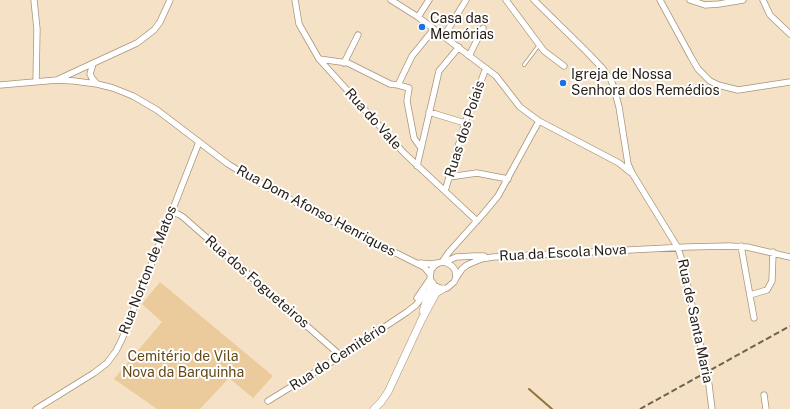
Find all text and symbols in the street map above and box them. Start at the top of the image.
place label: Casa das Memórias [430,11,494,44]
marker: Casa das Memórias [417,22,427,32]
place label: Igreja de Nossa Senhora dos Remédios [571,67,720,100]
marker: Igreja de Nossa Senhora dos Remédios [558,78,568,88]
street label: Ruas dos Poíais [441,79,489,179]
street label: Rua do Vale [341,85,405,153]
street label: Rua Dom Afonso Henriques [234,162,398,260]
street label: Rua Norton de Matos [116,203,180,337]
street label: Rua dos Fogueteiros [201,232,313,332]
street label: Rua da Escola Nova [499,241,627,265]
street label: Rua de Santa Maria [674,257,716,385]
street label: Rua do Cemitério [287,320,389,394]
park label: Cemitério de Vila Nova da Barquinha [122,349,244,382]

